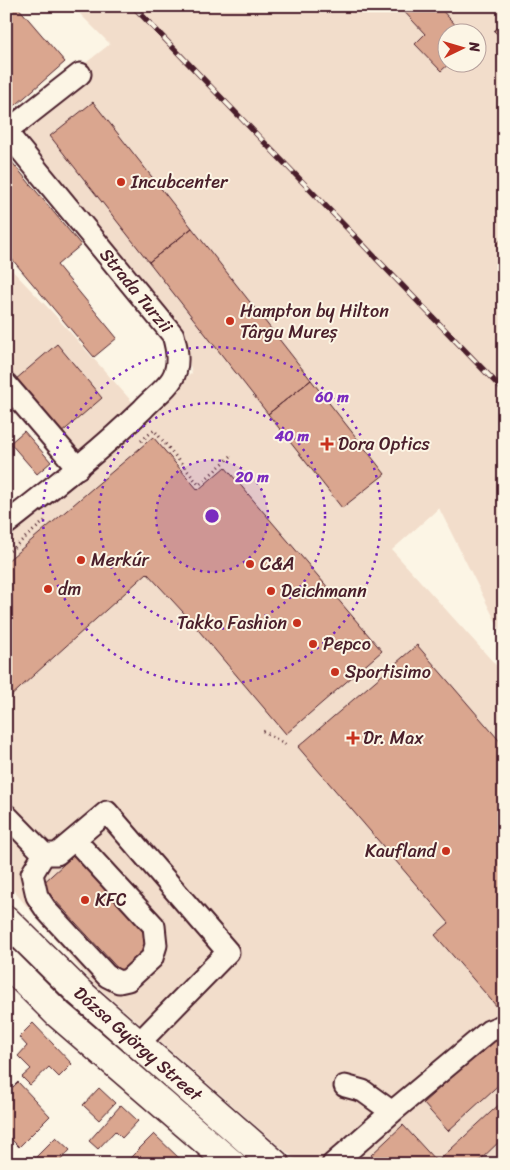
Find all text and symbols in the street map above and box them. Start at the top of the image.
north arrow [438,22,488,72]
text: N [461,40,487,53]
place label: Incubcenter [130,166,229,198]
marker: Incubcenter [115,176,127,188]
street label: Strada Turzii [91,240,182,341]
place label: Hampton by Hilton Târgu Mureș [240,295,389,348]
marker: Hampton by Hilton Târgu Mureș [224,315,236,327]
text: 60 m [314,384,349,410]
text: 40 m [274,423,310,449]
place label: Dora Optics [338,428,430,460]
marker: Dora Optics [320,437,334,451]
text: 20 m [234,464,269,490]
centre of rings [203,507,221,525]
place label: Merkúr [91,544,151,576]
place label: C&A [260,548,294,580]
marker: Merkúr [75,554,87,566]
marker: C&A [244,558,256,570]
place label: dm [58,573,81,605]
place label: Deichmann [281,575,367,607]
marker: dm [42,583,54,595]
marker: Deichmann [265,585,277,597]
place label: Takko Fashion [177,607,287,639]
marker: Takko Fashion [291,617,303,629]
place label: Pepco [323,628,371,660]
marker: Pepco [307,638,319,650]
place label: Sportisimo [345,656,431,688]
marker: Sportisimo [329,666,341,678]
place label: Dr. Max [363,722,424,754]
marker: Dr. Max [347,732,359,744]
place label: Kaufland [365,835,438,867]
marker: Kaufland [440,845,452,857]
place label: KFC [95,884,127,916]
marker: KFC [79,894,91,906]
street label: Dózsa György Street [66,978,210,1110]

